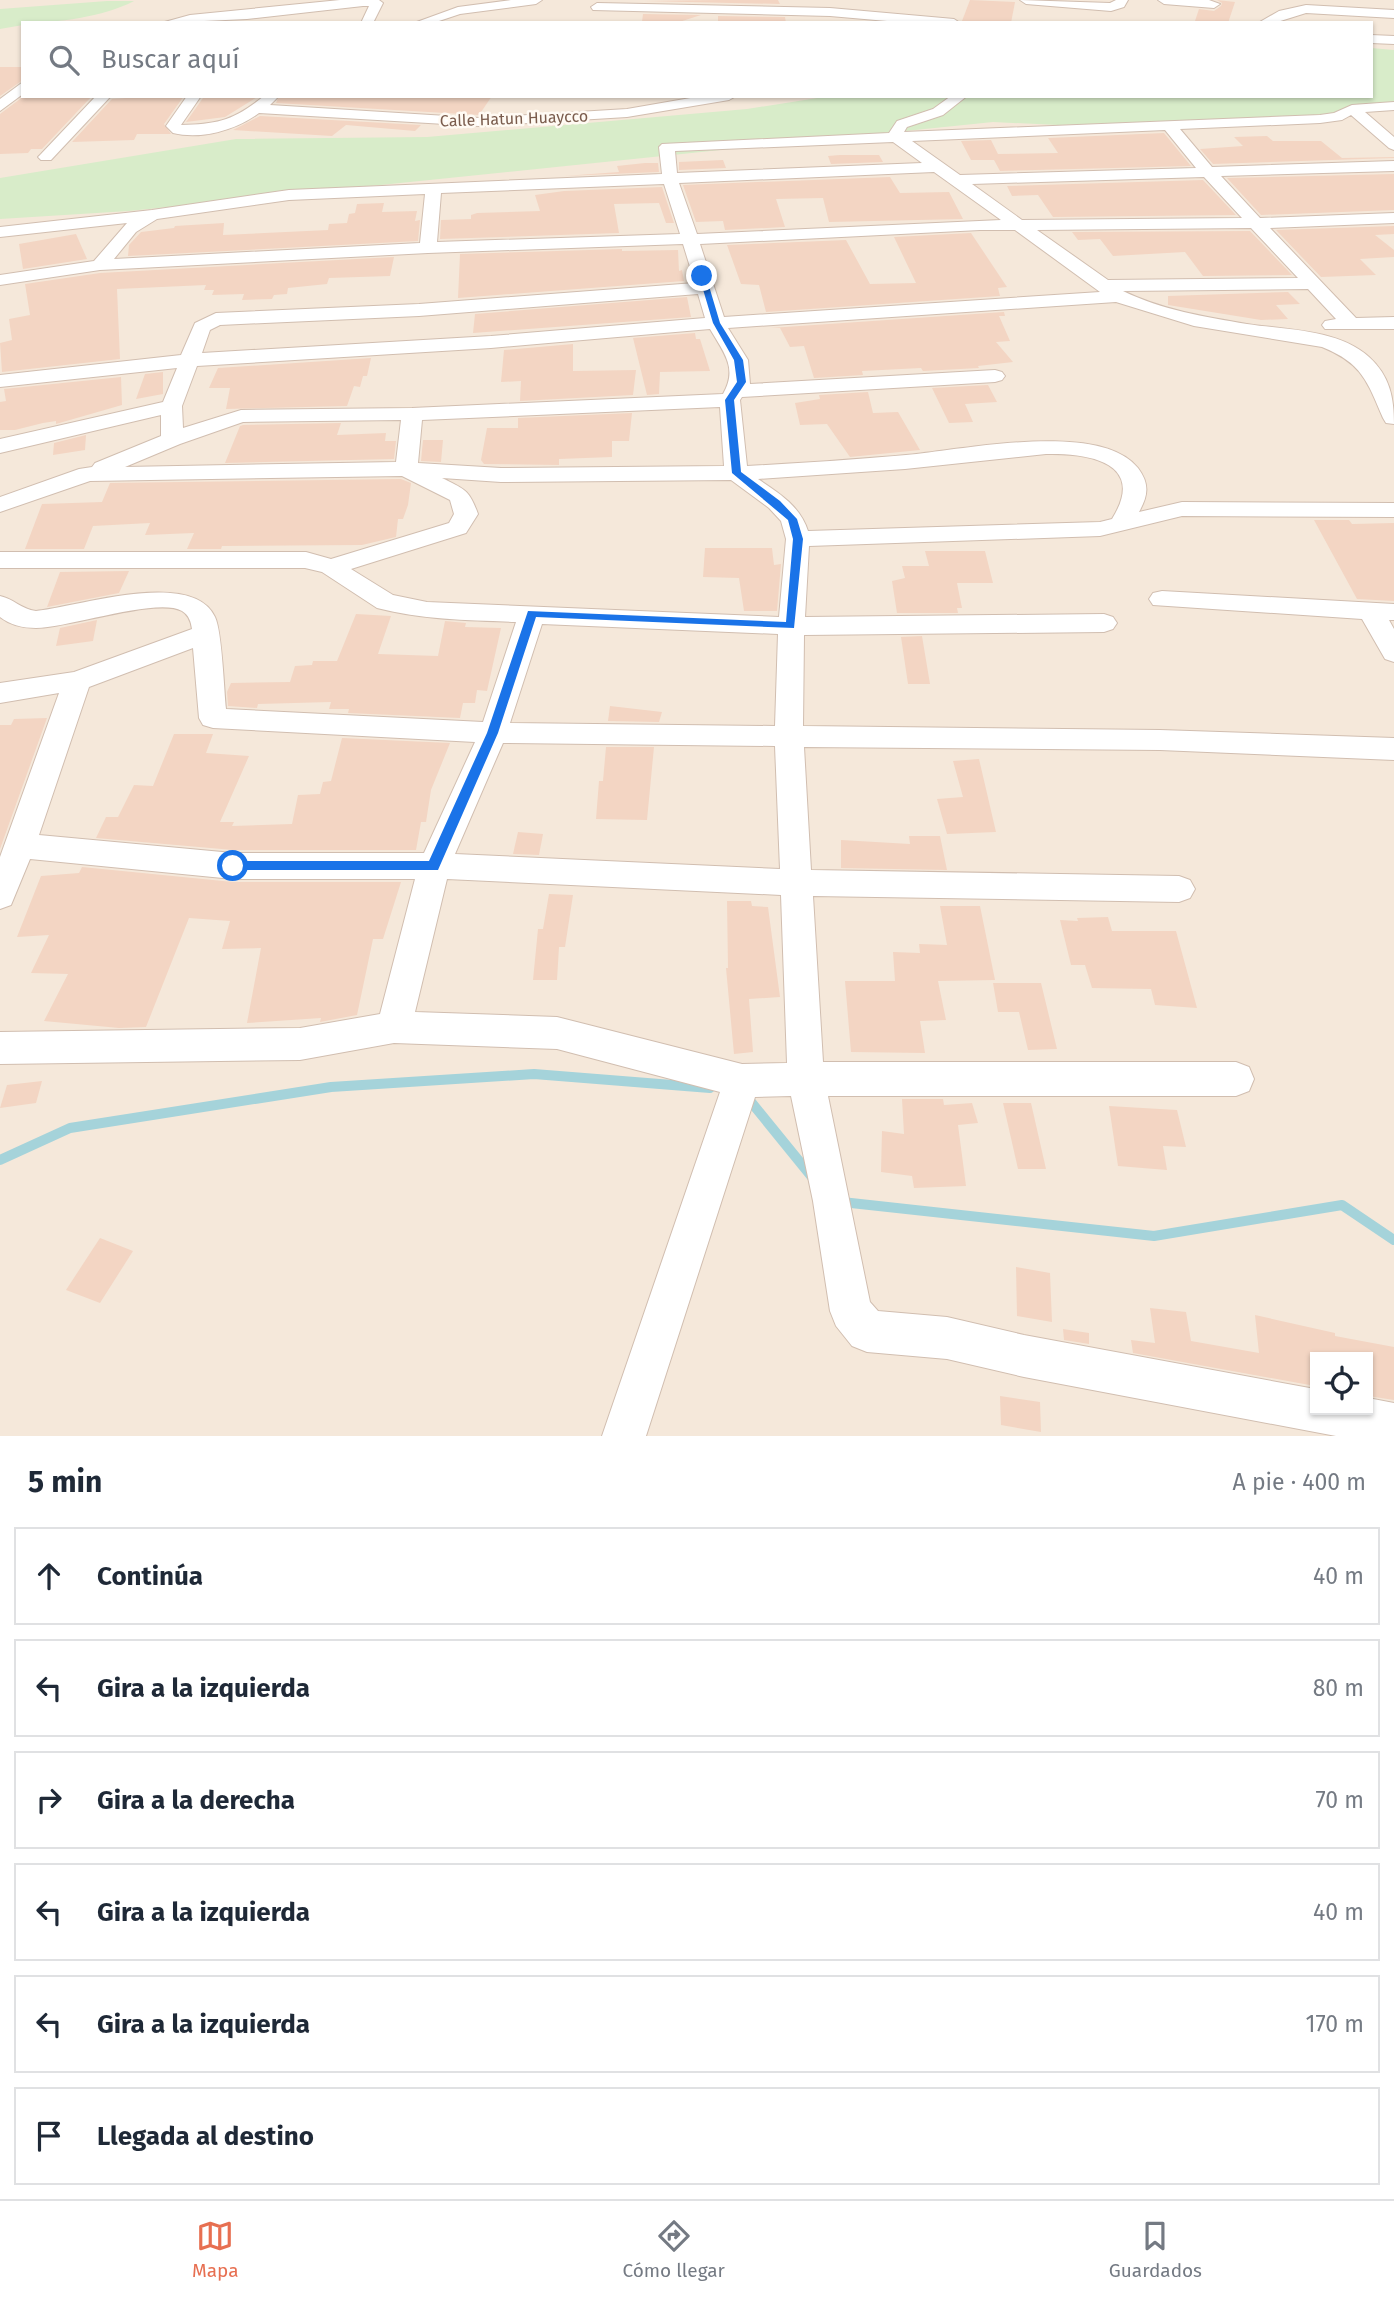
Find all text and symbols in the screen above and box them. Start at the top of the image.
search box [21,21,1373,98]
icon: search [45,41,83,79]
text: Buscar aquí [101,44,239,75]
street label: Calle Hatun Huaycco [440,106,588,131]
route end [686,260,717,291]
route start [217,850,248,881]
map controls [1310,1352,1373,1415]
button: locate [1310,1352,1373,1415]
text: 5 min [28,1464,102,1500]
text: A pie · 400 m [1233,1468,1366,1496]
icon: ahead [30,1557,68,1595]
text: Continúa [97,1561,203,1592]
text: 40 m [1313,1562,1364,1590]
icon: left [30,1669,68,1707]
text: Gira a la izquierda [97,1673,310,1704]
text: 80 m [1313,1674,1364,1702]
icon: right [30,1781,68,1819]
text: Gira a la derecha [97,1785,295,1816]
text: 70 m [1315,1786,1364,1814]
icon: left [30,1893,68,1931]
text: Gira a la izquierda [97,1897,310,1928]
text: 40 m [1313,1898,1364,1926]
icon: left [30,2005,68,2043]
text: Gira a la izquierda [97,2009,310,2040]
text: 170 m [1305,2010,1364,2038]
icon: arrive [30,2117,68,2155]
text: Llegada al destino [97,2121,314,2152]
tab: Mapa [192,2217,239,2282]
tab: Cómo llegar [622,2217,725,2282]
tab: Guardados [1109,2217,1202,2282]

